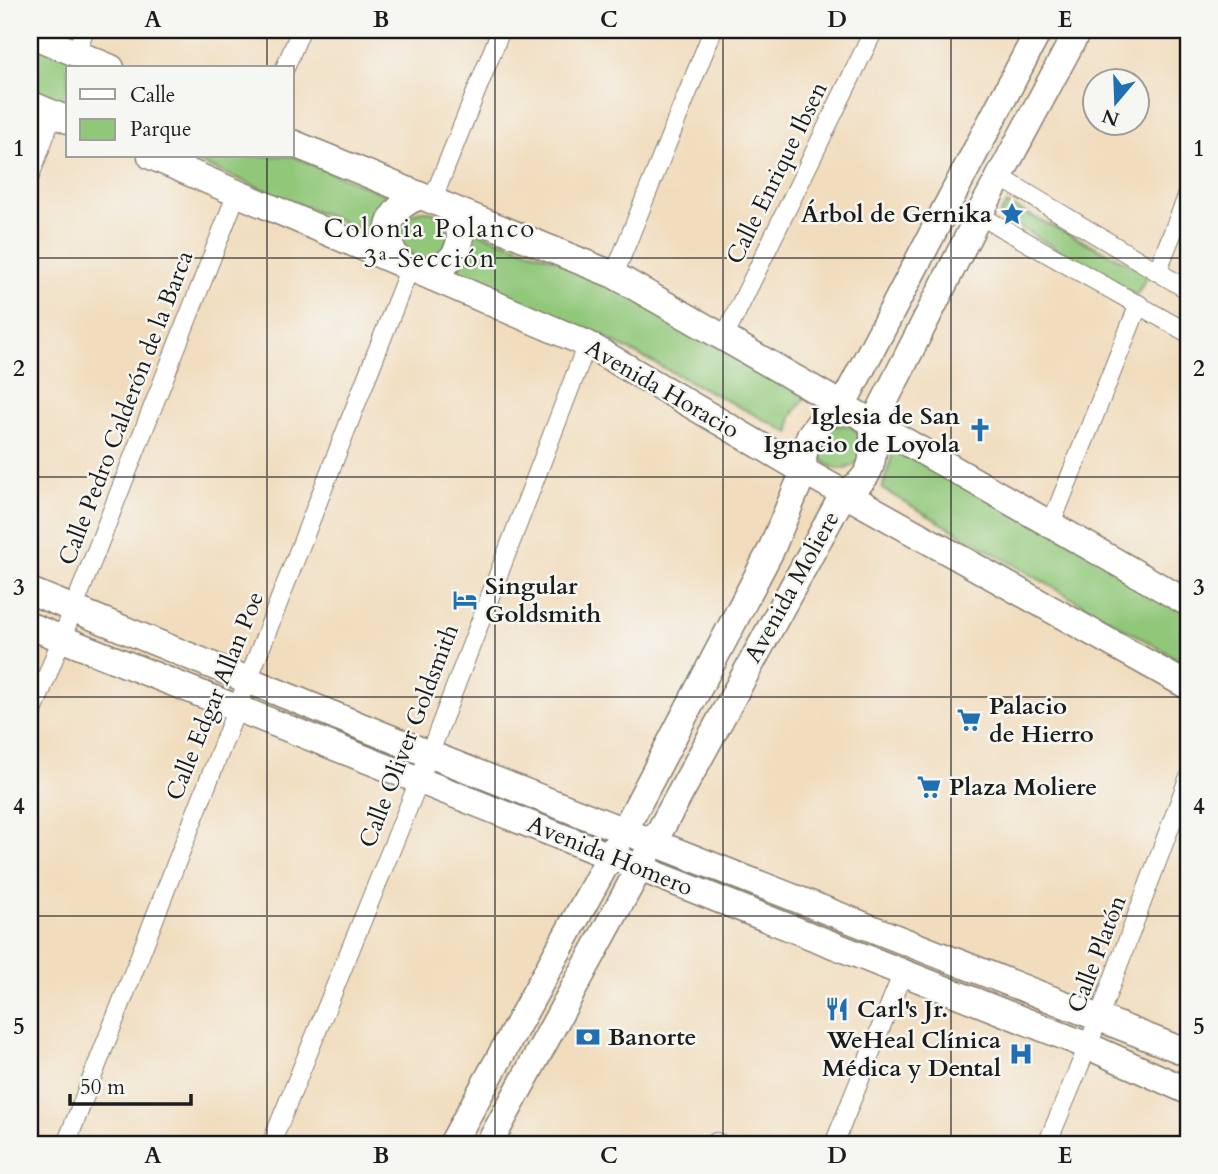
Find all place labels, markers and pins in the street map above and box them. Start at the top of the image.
place label: Árbol de Gernika [801,198,992,231]
place icon: Árbol de Gernika [998,200,1026,228]
place label: Iglesia de San Ignacio de Loyola [763,400,961,461]
church icon: Iglesia de San Ignacio de Loyola [966,416,994,444]
place label: Singular Goldsmith [485,570,601,631]
hotel icon: Singular Goldsmith [451,586,479,614]
place label: Palacio de Hierro [989,690,1094,751]
supermarket icon: Palacio de Hierro [955,706,983,734]
place label: Plaza Moliere [949,771,1097,804]
supermarket icon: Plaza Moliere [915,773,943,801]
place label: Carl's Jr. [857,993,948,1026]
restaurant icon: Carl's Jr. [823,995,851,1023]
place label: Banorte [608,1021,697,1054]
bank icon: Banorte [574,1023,602,1051]
place label: WeHeal Clínica Médica y Dental [822,1024,1001,1085]
hospital icon: WeHeal Clínica Médica y Dental [1007,1040,1035,1068]

